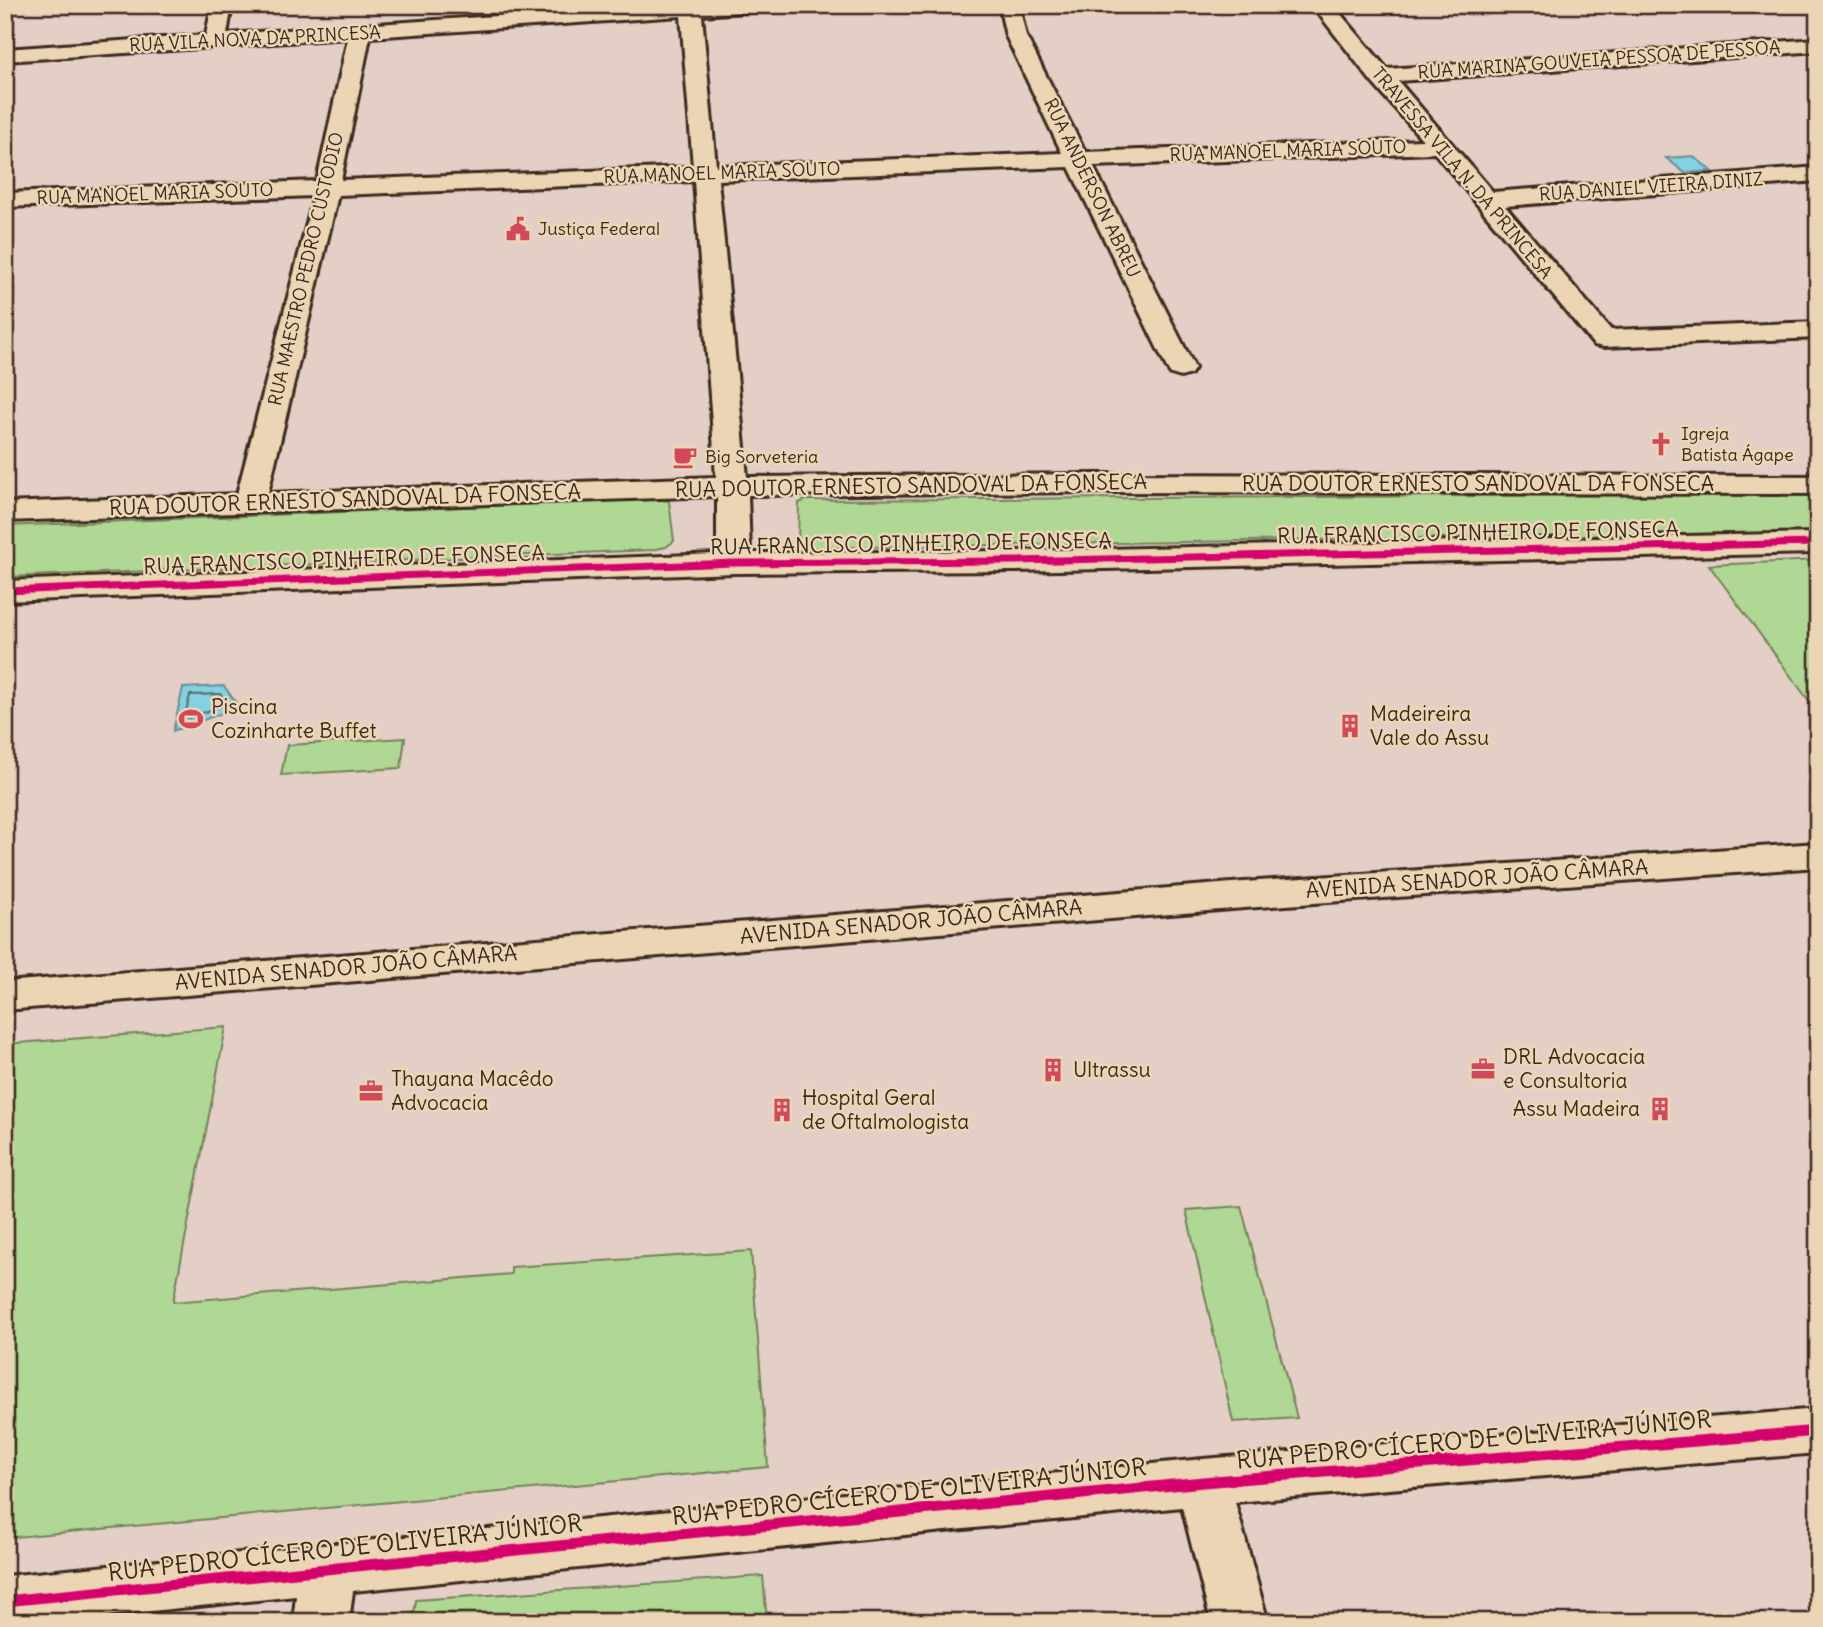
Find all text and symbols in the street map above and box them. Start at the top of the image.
street label: RUA VILA NOVA DA PRINCESA [129,20,381,57]
street label: RUA MARINA GOUVEIA PESSOA DE PESSOA [1417,35,1781,84]
street label: TRAVESSA VILA N. DA PRINCESA [1367,62,1558,283]
street label: RUA ANDERSON ABREU [1039,94,1146,281]
street label: RUA MAESTRO PEDRO CUSTODIO [263,130,348,408]
street label: RUA MANOEL MARIA SOUTO [1169,135,1407,166]
street label: RUA MANOEL MARIA SOUTO [603,157,841,188]
street label: RUA DANIEL VIEIRA DINIZ [1538,167,1764,206]
street label: RUA MANOEL MARIA SOUTO [36,178,274,209]
public building icon: Justiça Federal [504,215,532,243]
place label: Justiça Federal [538,217,660,240]
place label: Igreja Batista Ágape [1681,422,1794,466]
church icon: Igreja Batista Ágape [1647,430,1675,458]
cafe icon: Big Sorveteria [671,443,699,471]
place label: Big Sorveteria [705,445,818,468]
street label: RUA DOUTOR ERNESTO SANDOVAL DA FONSECA [675,468,1147,503]
street label: RUA DOUTOR ERNESTO SANDOVAL DA FONSECA [1242,470,1714,497]
street label: RUA DOUTOR ERNESTO SANDOVAL DA FONSECA [108,478,582,521]
street label: RUA FRANCISCO PINHEIRO DE FONSECA [1277,515,1679,550]
street label: RUA FRANCISCO PINHEIRO DE FONSECA [710,526,1112,561]
street label: RUA FRANCISCO PINHEIRO DE FONSECA [143,539,545,580]
place label: Piscina Cozinharte Buffet [211,693,377,744]
place label: Madeireira Vale do Assu [1370,700,1489,751]
sports icon: Piscina Cozinharte Buffet [177,705,205,733]
building icon: Madeireira Vale do Assu [1336,712,1364,740]
street label: AVENIDA SENADOR JOÃO CÂMARA [1305,853,1649,904]
street label: AVENIDA SENADOR JOÃO CÂMARA [739,893,1083,950]
street label: AVENIDA SENADOR JOÃO CÂMARA [174,939,518,996]
place label: DRL Advocacia e Consultoria [1503,1043,1645,1094]
office icon: DRL Advocacia e Consultoria [1469,1055,1497,1083]
building icon: Ultrassu [1039,1056,1067,1084]
place label: Ultrassu [1073,1056,1151,1083]
place label: Thayana Macêdo Advocacia [391,1065,554,1116]
office icon: Thayana Macêdo Advocacia [357,1077,385,1105]
place label: Hospital Geral de Oftalmologista [802,1084,969,1135]
place label: Assu Madeira [1513,1095,1640,1122]
building icon: Assu Madeira [1646,1095,1674,1123]
building icon: Hospital Geral de Oftalmologista [768,1096,796,1124]
street label: RUA PEDRO CÍCERO DE OLIVEIRA JÚNIOR [1235,1403,1713,1475]
street label: RUA PEDRO CÍCERO DE OLIVEIRA JÚNIOR [670,1451,1148,1531]
street label: RUA PEDRO CÍCERO DE OLIVEIRA JÚNIOR [106,1507,584,1587]

